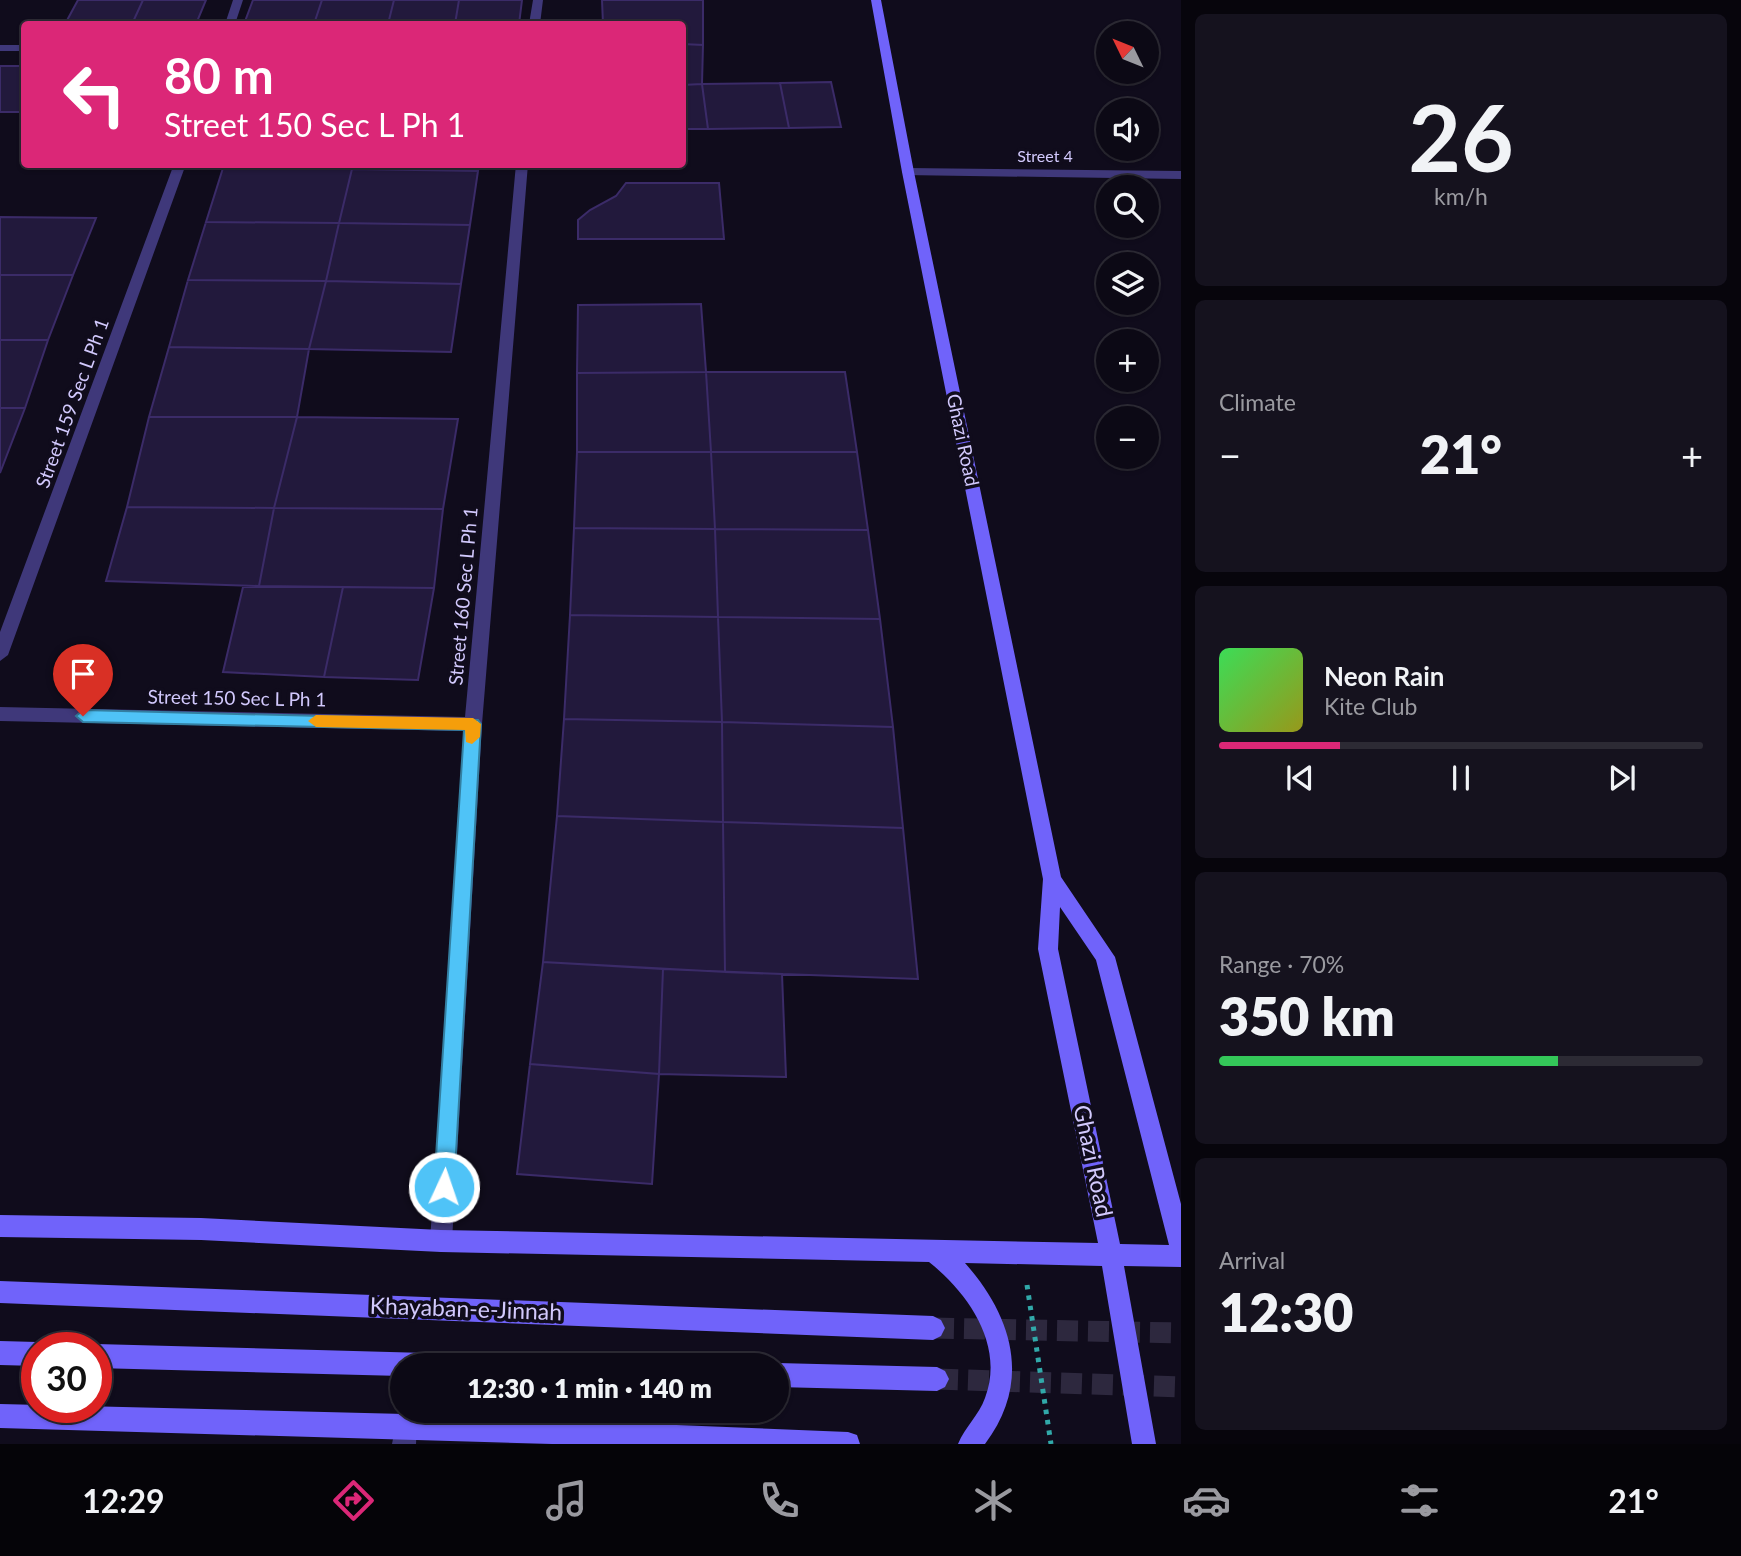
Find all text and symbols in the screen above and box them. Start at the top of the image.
north arrow [1096,21,1158,84]
map controls [1096,21,1159,469]
text: 80 m [164,46,274,104]
icon: left [49,49,140,140]
text: 26 [1408,82,1514,191]
button: sound [1096,98,1159,161]
text: Street 150 Sec L Ph 1 [164,105,465,144]
street label: Street 4 [1017,146,1073,165]
button: search [1096,175,1159,238]
text: km/h [1434,182,1488,210]
button: layers [1096,252,1159,315]
street label: Street 159 Sec L Ph 1 [30,315,113,491]
button: + [1096,329,1159,392]
text: Climate [1219,388,1296,416]
street label: Ghazi Road [942,392,985,488]
button: − [1096,406,1159,469]
text: 21° [1420,423,1502,485]
text: − [1219,432,1241,478]
text: + [1681,432,1703,478]
street label: Street 160 Sec L Ph 1 [443,506,482,686]
pin [53,644,113,716]
icon: arrive [64,655,102,693]
text: Neon Rain [1324,660,1444,692]
street label: Street 150 Sec L Ph 1 [147,684,327,711]
text: Kite Club [1324,692,1417,720]
icon: previous [1281,759,1319,797]
icon: pause [1442,759,1480,797]
icon: next [1603,759,1641,797]
text: Range · 70% [1219,950,1344,978]
text: 350 km [1219,985,1395,1047]
street label: Ghazi Road [1068,1102,1120,1219]
position arrow [407,1150,481,1224]
text: Arrival [1219,1246,1285,1274]
text: 12:30 [1219,1281,1353,1343]
street label: Khayaban-e-Jinnah [369,1291,563,1325]
speed limit sign: 30 [21,1332,112,1423]
text: 12:30 · 1 min · 140 m [467,1372,712,1404]
icon: directions [329,1476,378,1525]
icon: music [542,1476,591,1525]
icon: phone [755,1476,804,1525]
icon: climate [969,1476,1018,1525]
icon: car [1182,1476,1231,1525]
icon: filters [1395,1476,1444,1525]
text: 12:29 [82,1481,165,1520]
text: 21° [1608,1481,1659,1520]

